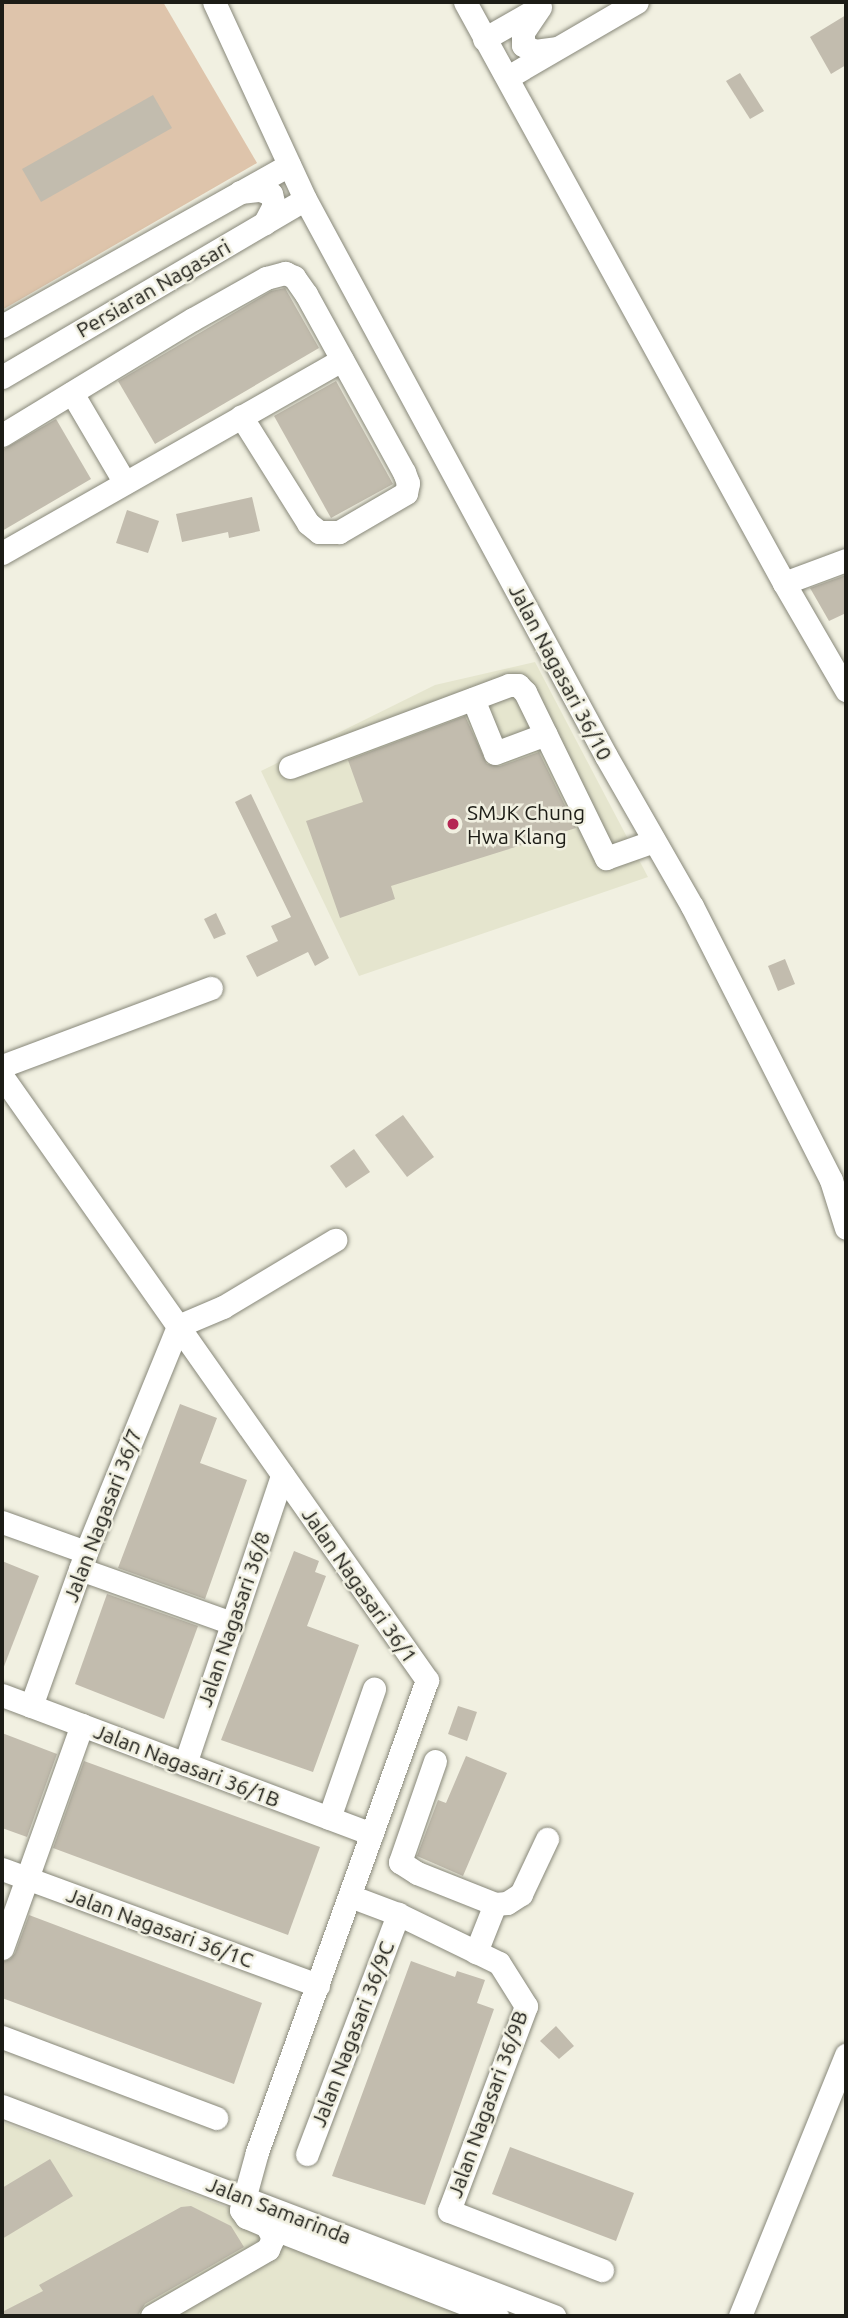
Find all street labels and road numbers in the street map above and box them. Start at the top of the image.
street label: Persiaran Nagasari [71,234,235,342]
street label: Jalan Nagasari 36/10 [504,580,618,764]
street label: Jalan Nagasari 36/7 [57,1425,147,1605]
street label: Jalan Nagasari 36/1 [297,1502,423,1668]
street label: Jalan Nagasari 36/8 [191,1528,275,1710]
street label: Jalan Nagasari 36/1B [90,1718,284,1812]
street label: Jalan Nagasari 36/1C [63,1881,257,1973]
street label: Jalan Nagasari 36/9C [305,1938,399,2130]
street label: Jalan Nagasari 36/9B [441,2007,533,2201]
street label: Jalan Samarinda [203,2171,355,2249]

